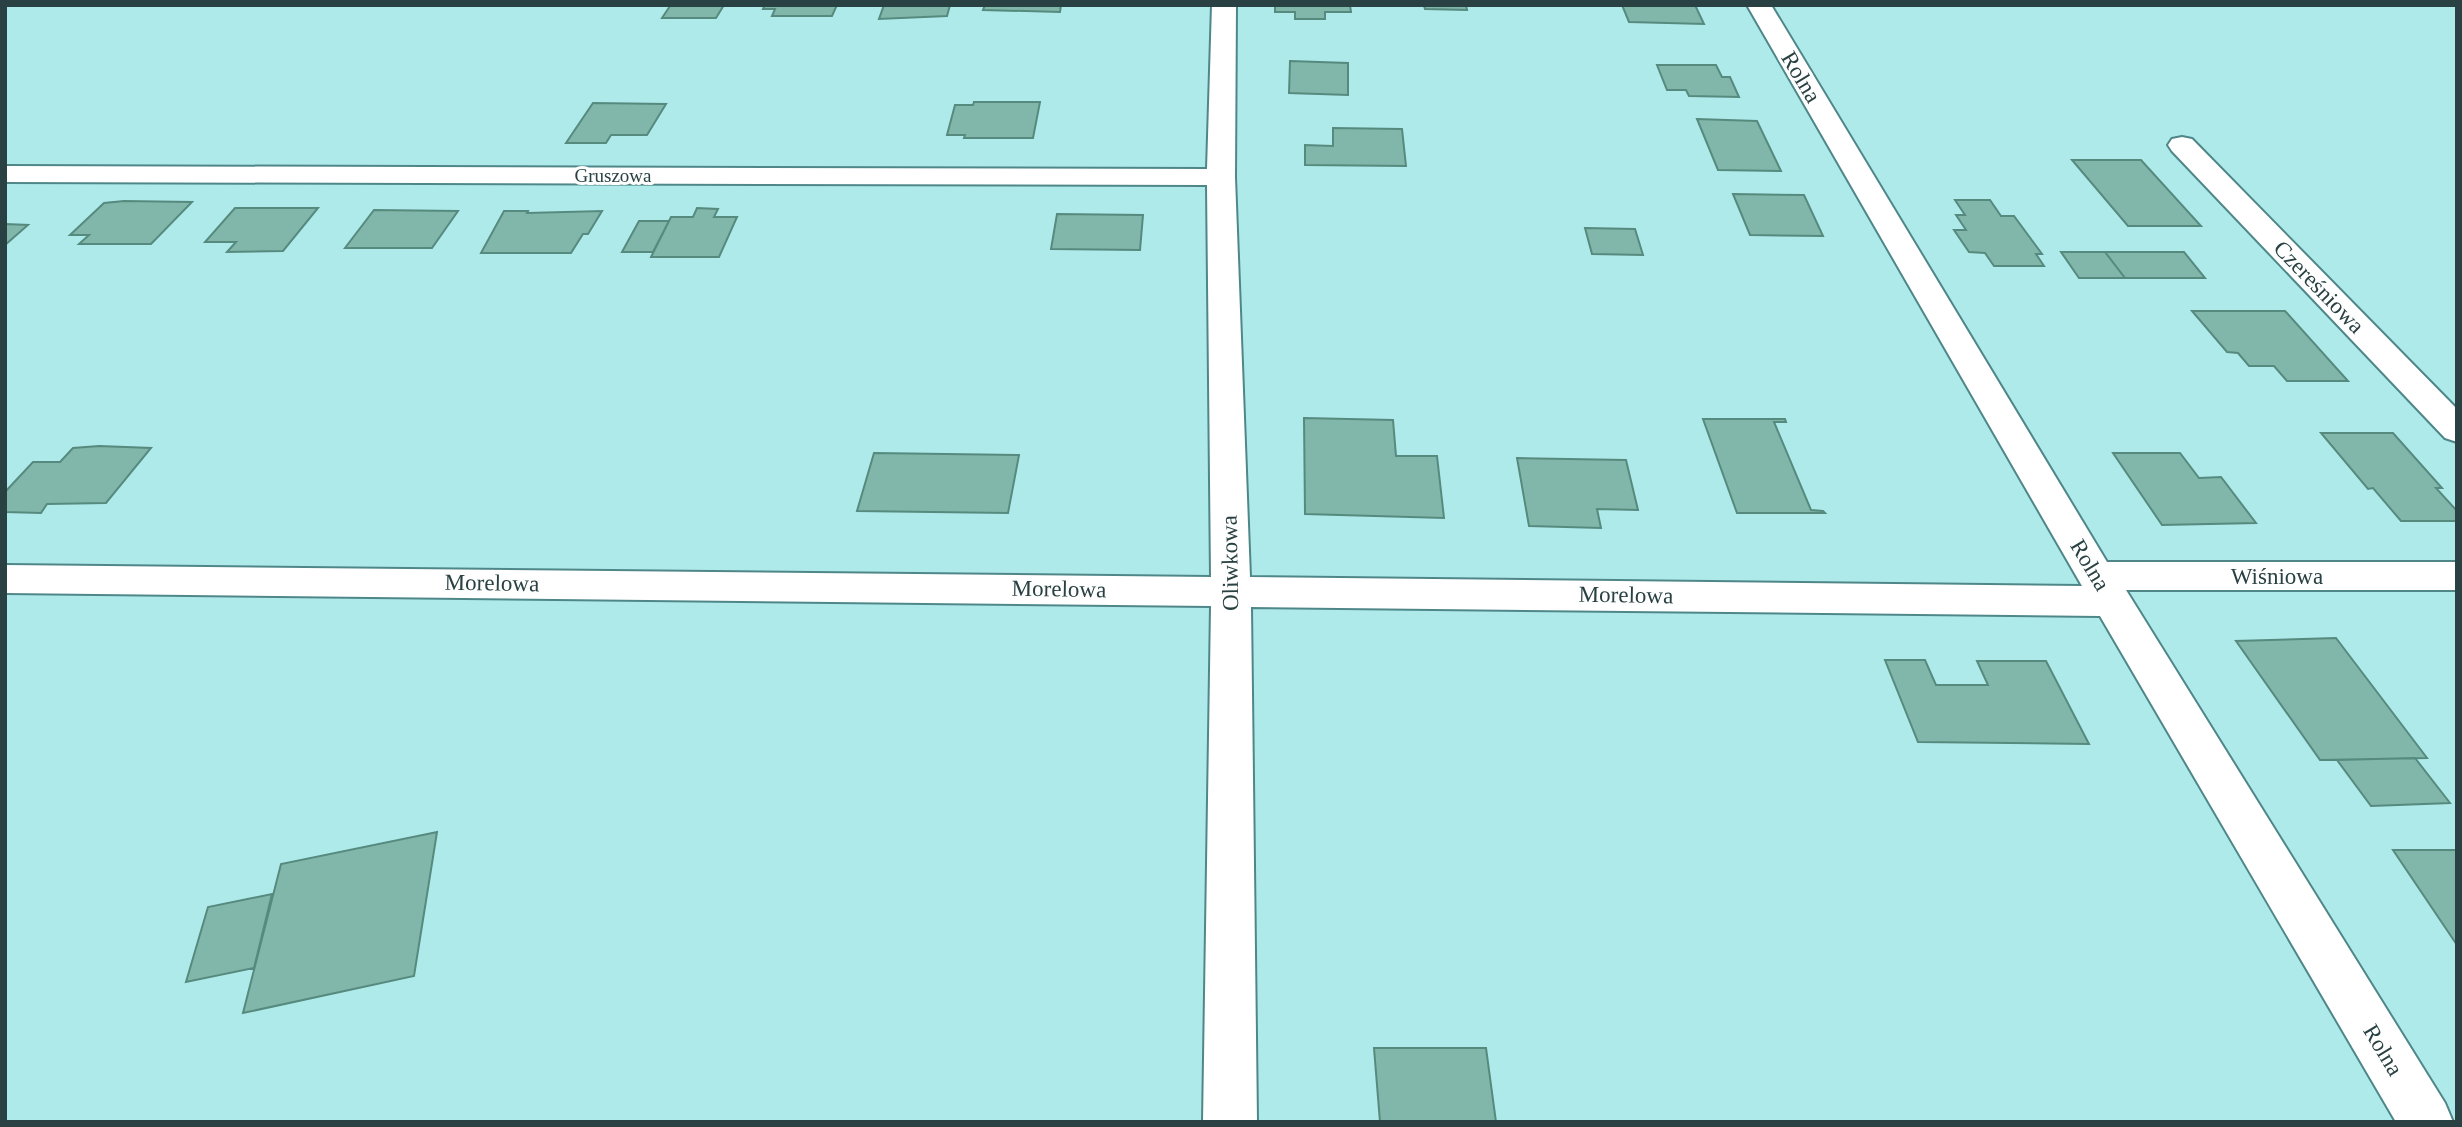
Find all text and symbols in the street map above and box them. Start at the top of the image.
street label: Rolna [1776,47,1826,107]
street label: Gruszowa [574,165,652,186]
street label: Czereśniowa [2269,236,2369,338]
street label: Oliwkowa [1217,515,1243,611]
street label: Rolna [2065,535,2115,595]
street label: Wiśniowa [2231,564,2323,589]
street label: Morelowa [445,570,539,596]
street label: Morelowa [1012,576,1106,602]
street label: Morelowa [1579,582,1673,608]
street label: Rolna [2358,1020,2408,1080]

